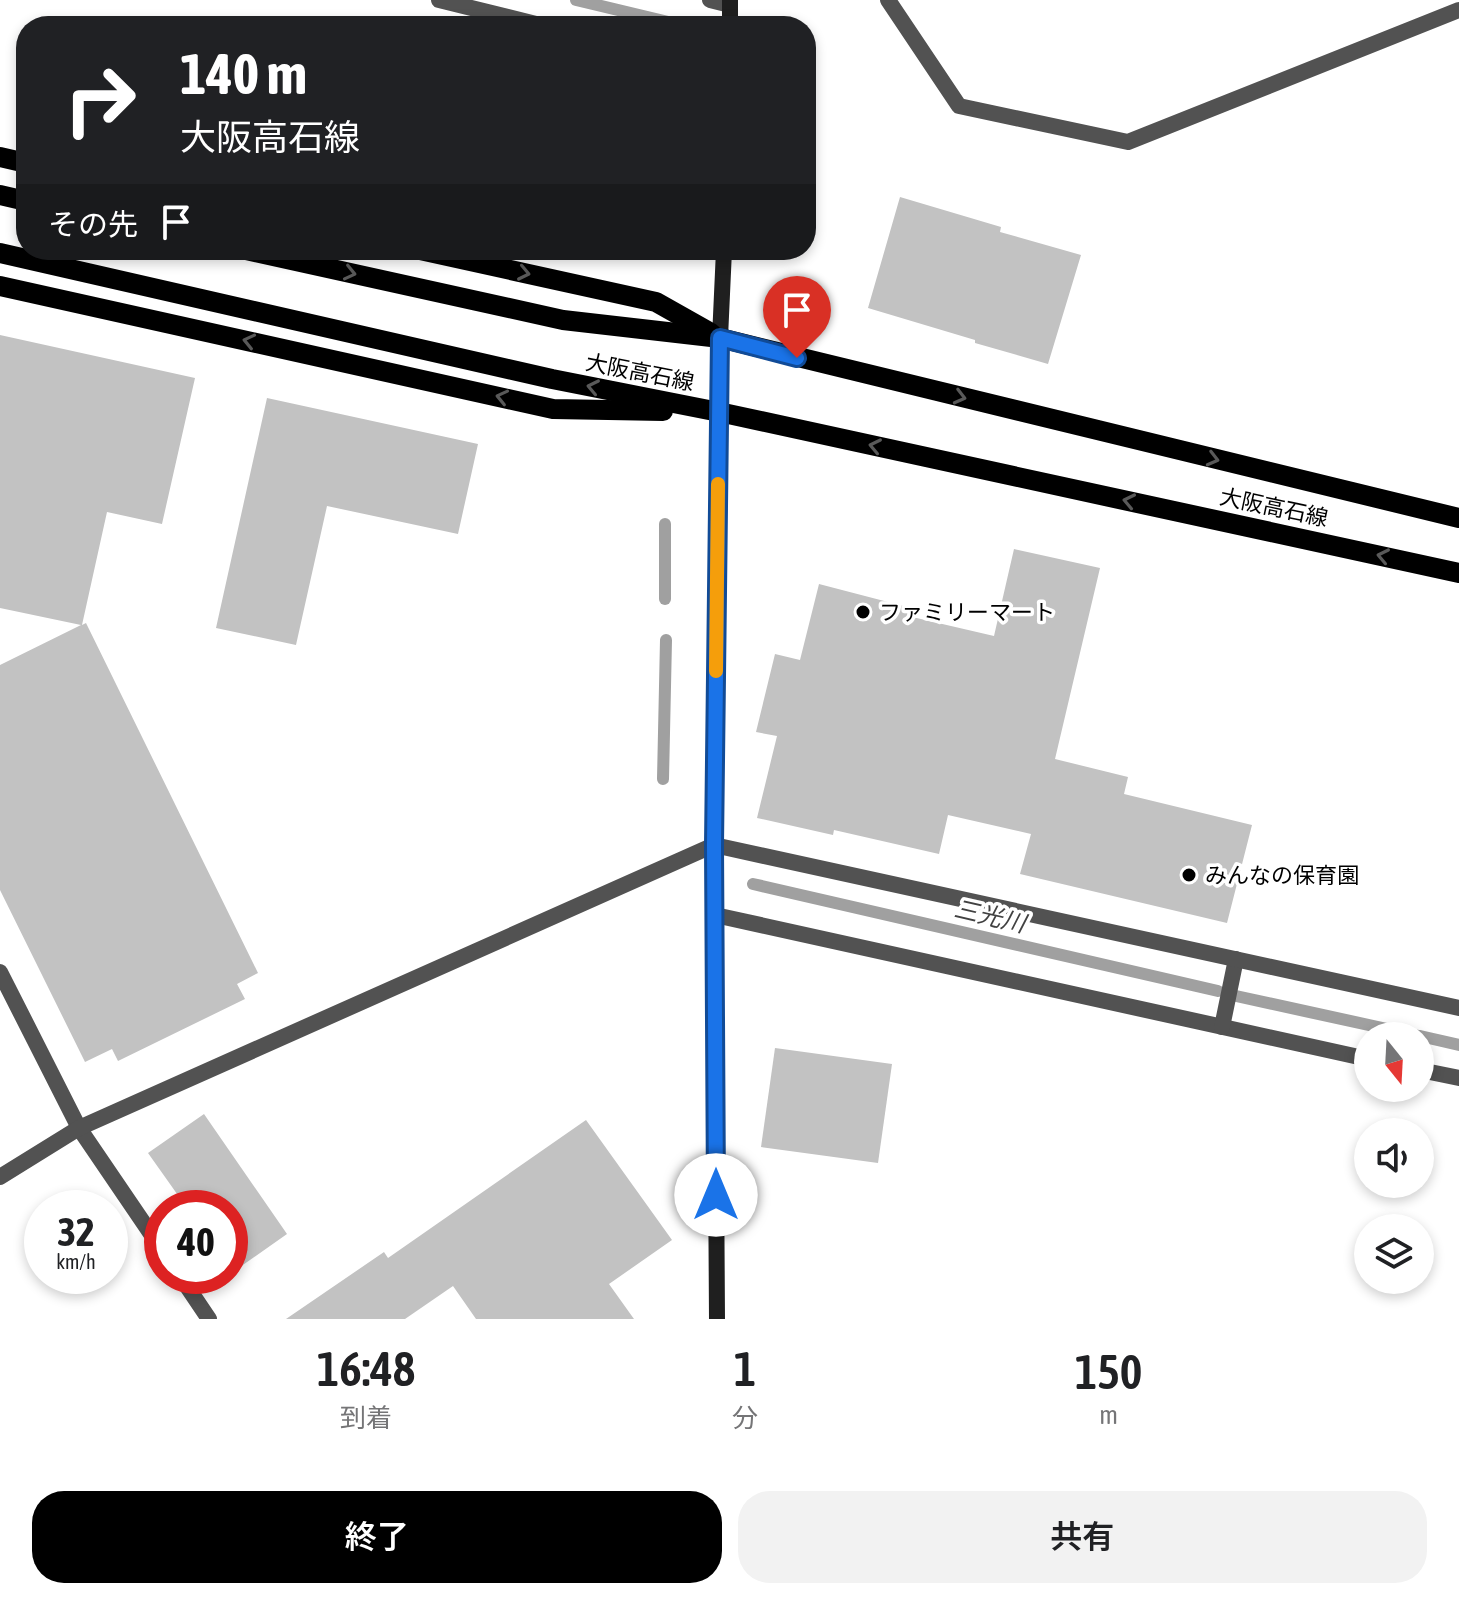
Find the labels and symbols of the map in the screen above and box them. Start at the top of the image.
one-way arrow [343,264,356,281]
one-way arrow [516,264,530,281]
pin [763,276,831,358]
one-way arrow [242,333,256,350]
street label: 大阪高石線 [584,349,696,395]
one-way arrow [586,379,600,396]
one-way arrow [953,388,967,405]
one-way arrow [496,389,510,406]
one-way arrow [868,439,881,456]
one-way arrow [1206,449,1220,466]
street label: 大阪高石線 [1217,483,1331,531]
one-way arrow [1123,493,1136,510]
one-way arrow [1377,548,1390,565]
place label: ファミリーマート [879,599,1055,625]
marker: ファミリーマート [854,603,872,621]
place label: みんなの保育園 [1205,862,1359,888]
marker: みんなの保育園 [1180,866,1198,884]
water label: 三光川 [952,895,1031,938]
north arrow [1354,1022,1434,1102]
position arrow [674,1153,758,1237]
speed limit sign: 40 [144,1190,248,1294]

